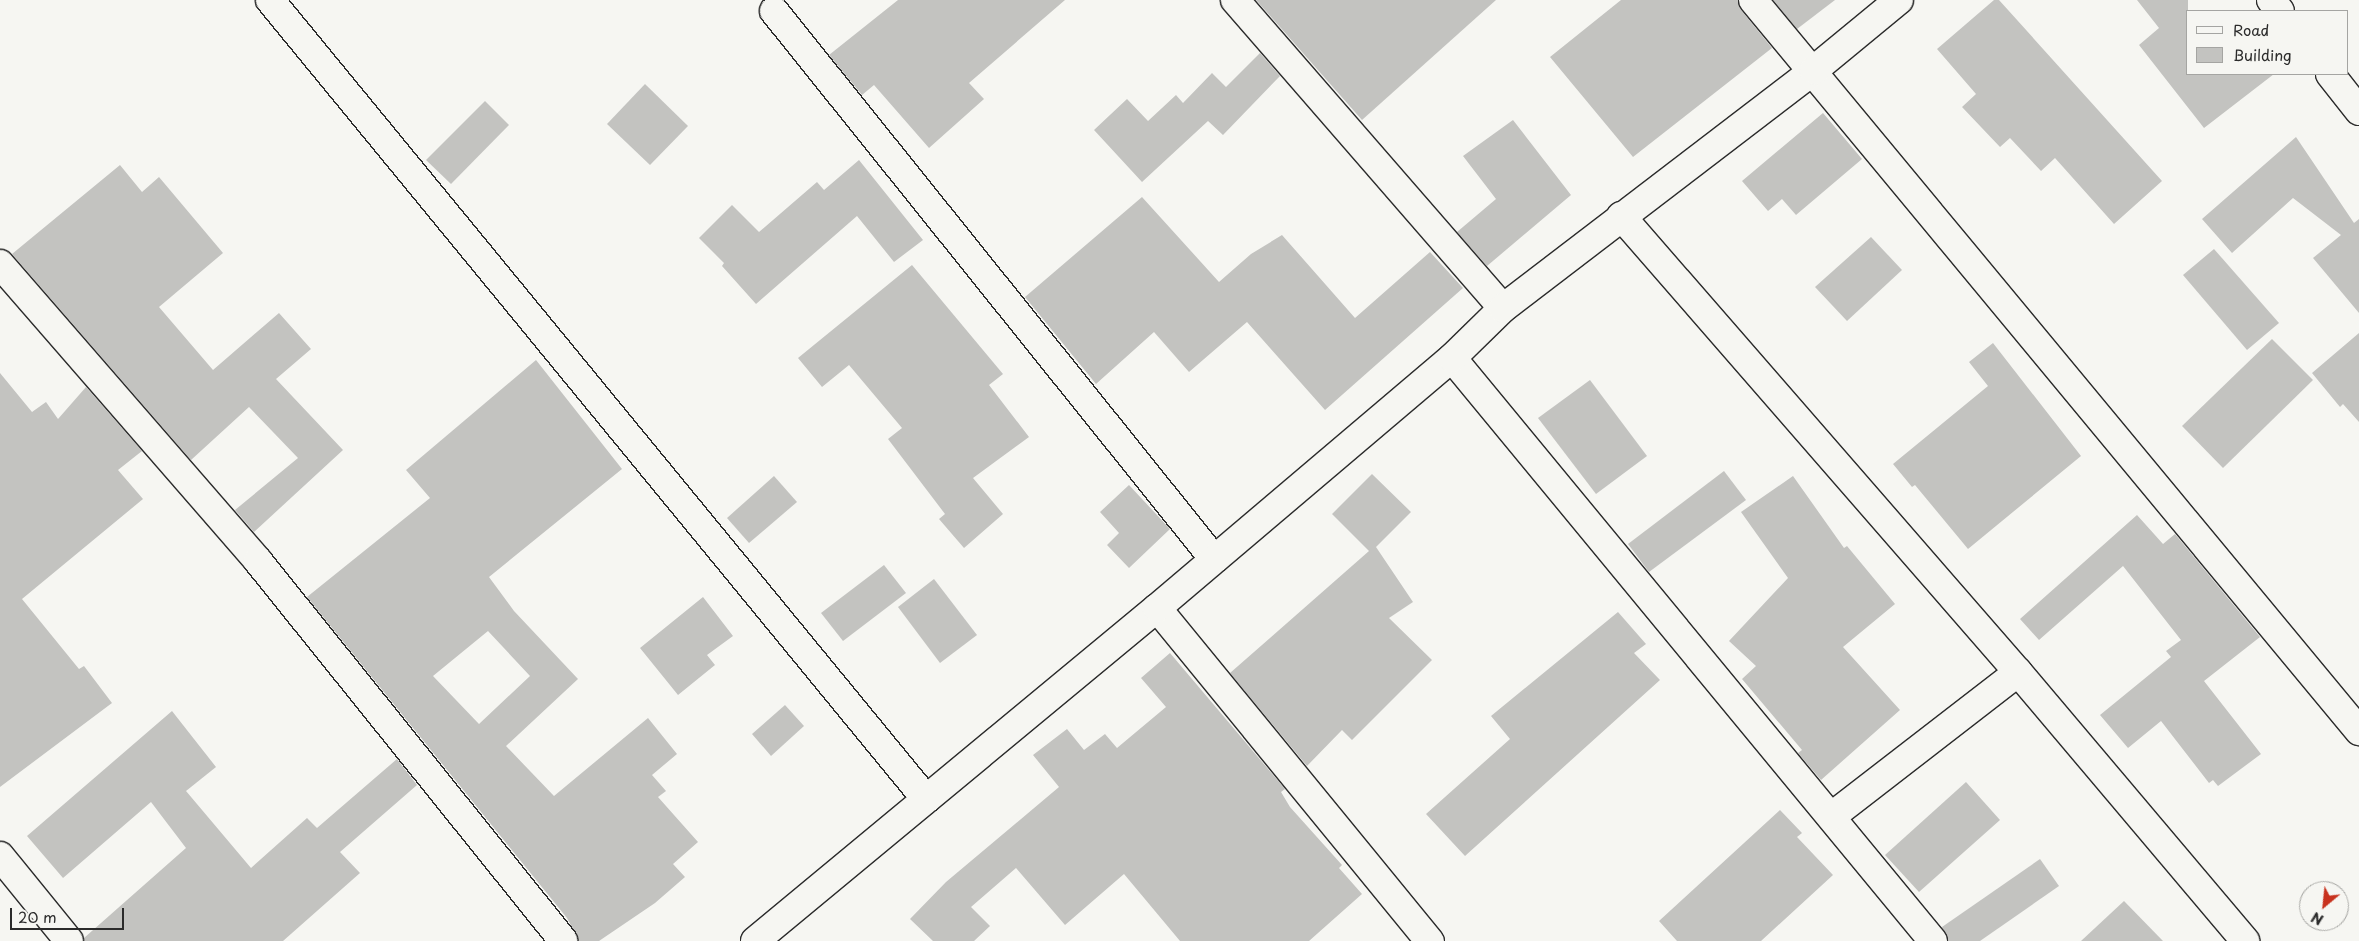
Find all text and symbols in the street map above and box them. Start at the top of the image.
legend [2186,10,2349,75]
text: Road [2233,18,2269,41]
text: Building [2233,43,2292,66]
north arrow [2299,881,2349,931]
scale bar [12,898,126,930]
text: 20 m [18,905,57,928]
text: N [2307,907,2327,931]

